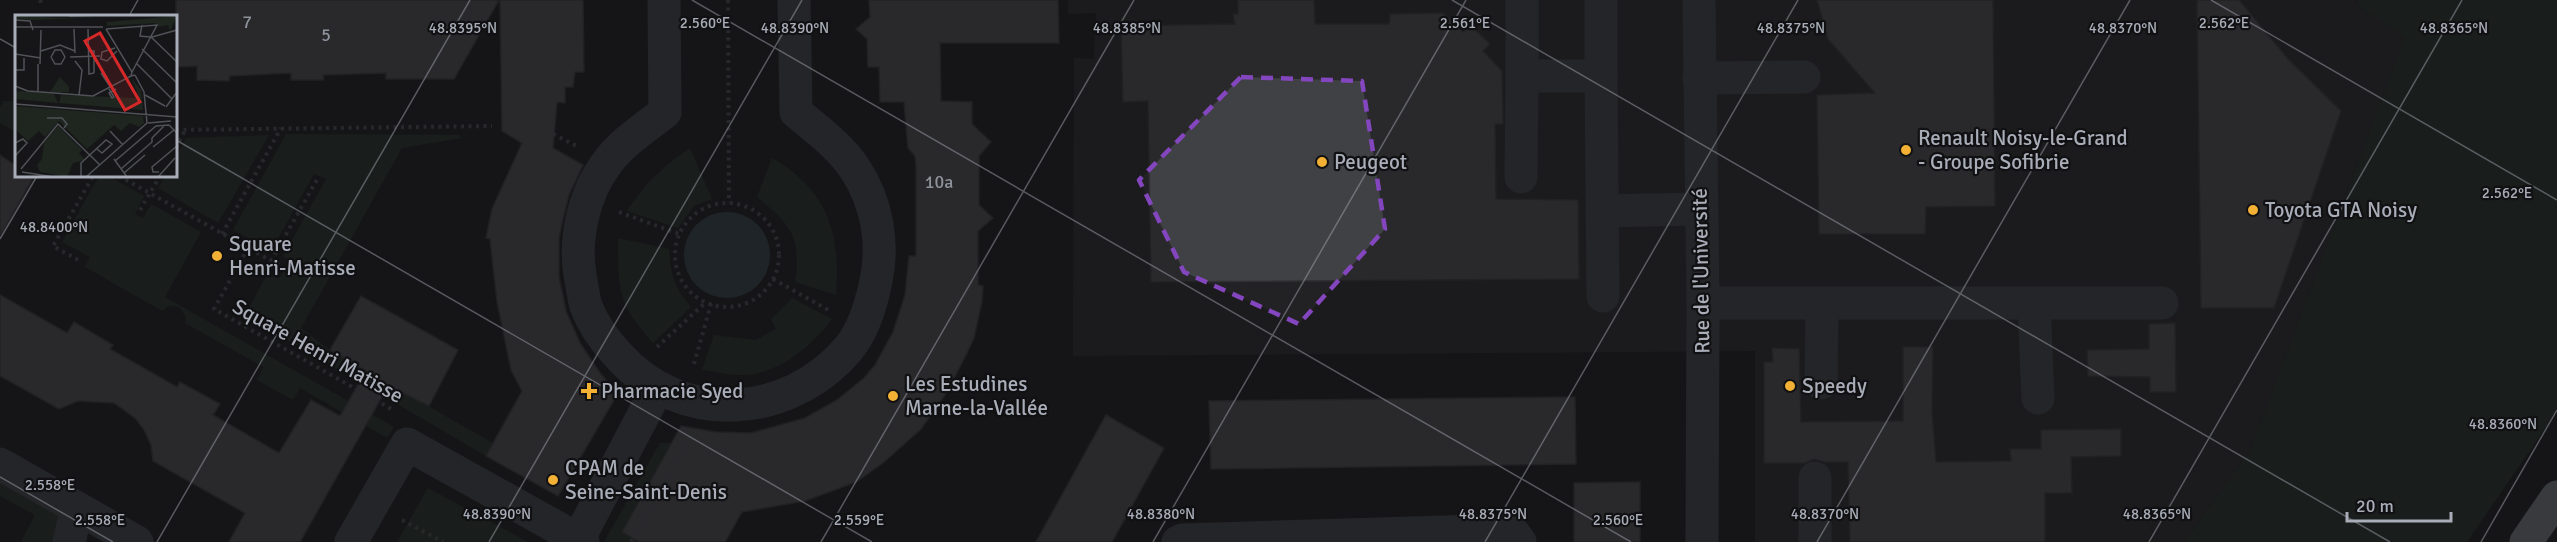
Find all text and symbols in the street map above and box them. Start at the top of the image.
house number: 7 [242,11,252,33]
text: 2.560°E [680,14,730,32]
text: 2.561°E [1440,14,1490,32]
text: 2.562°E [2199,14,2249,32]
inset map [15,15,177,177]
text: 48.8395°N [429,19,497,37]
text: 48.8390°N [761,19,829,37]
text: 48.8385°N [1093,19,1161,37]
text: 48.8375°N [1757,19,1825,37]
text: 48.8370°N [2089,19,2157,37]
text: 48.8365°N [2420,19,2488,37]
house number: 5 [321,24,331,46]
place label: Renault Noisy-le-Grand - Groupe Sofibrie [1918,125,2128,175]
marker: Renault Noisy-le-Grand - Groupe Sofibrie [1899,143,1913,157]
place label: Peugeot [1334,149,1407,175]
marker: Peugeot [1315,155,1329,169]
house number: 10a [925,171,953,193]
text: 2.562°E [2482,184,2532,202]
street label: Rue de l'Université [1687,188,1715,354]
place label: Toyota GTA Noisy [2265,197,2417,223]
marker: Toyota GTA Noisy [2246,203,2260,217]
text: 48.8400°N [20,218,88,236]
place label: Square Henri-Matisse [229,231,356,281]
marker: Square Henri-Matisse [210,249,224,263]
street label: Square Henri Matisse [228,293,408,409]
place label: Les Estudines Marne-la-Vallée [905,371,1048,421]
place label: Speedy [1802,373,1867,399]
place label: Pharmacie Syed [601,378,743,404]
marker: Speedy [1783,379,1797,393]
marker: Pharmacie Syed [582,384,596,398]
marker: Les Estudines Marne-la-Vallée [886,389,900,403]
text: 48.8360°N [2469,415,2537,433]
place label: CPAM de Seine-Saint-Denis [565,455,727,505]
marker: CPAM de Seine-Saint-Denis [546,473,560,487]
text: 2.558°E [25,476,75,494]
scale bar [2347,485,2450,523]
text: 20 m [2356,495,2394,517]
text: 48.8390°N [463,505,531,523]
text: 48.8380°N [1127,505,1195,523]
text: 48.8375°N [1459,505,1527,523]
text: 48.8370°N [1791,505,1859,523]
text: 48.8365°N [2123,505,2191,523]
text: 2.558°E [75,511,125,529]
text: 2.559°E [834,511,884,529]
text: 2.560°E [1593,511,1643,529]

